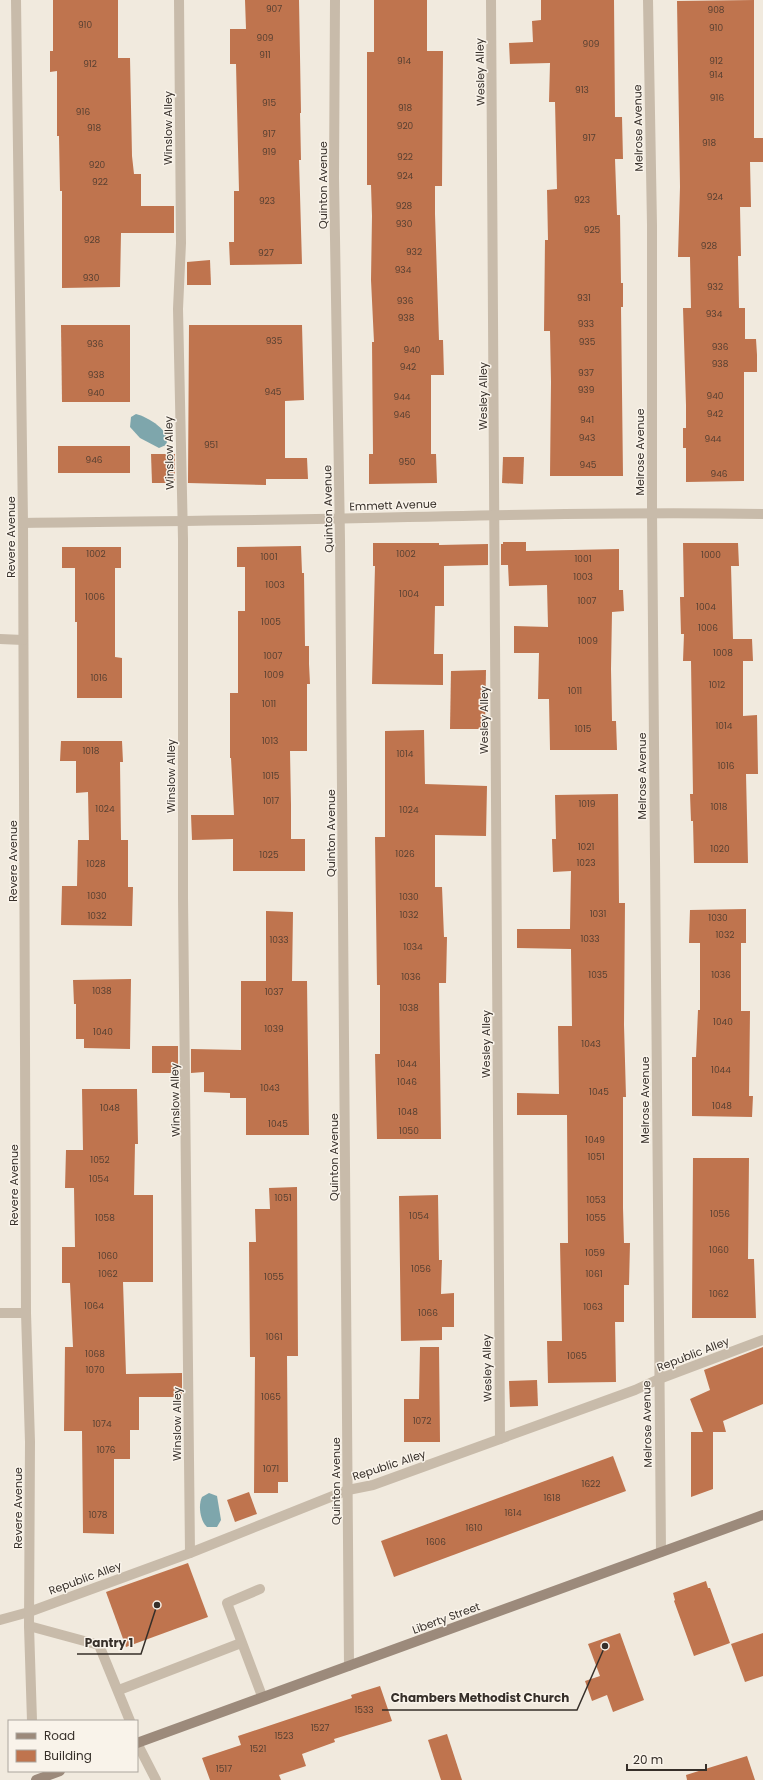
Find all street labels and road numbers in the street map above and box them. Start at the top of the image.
street label: Wesley Alley [471,37,489,106]
street label: Melrose Avenue [629,84,647,172]
street label: Winslow Alley [160,90,176,165]
street label: Quinton Avenue [315,141,331,229]
street label: Wesley Alley [475,361,491,430]
street label: Melrose Avenue [632,408,648,495]
street label: Winslow Alley [160,415,178,490]
street label: Quinton Avenue [319,465,337,553]
street label: Emmett Avenue [349,495,437,515]
street label: Revere Avenue [3,496,19,578]
street label: Wesley Alley [476,685,492,754]
street label: Melrose Avenue [634,732,650,819]
street label: Winslow Alley [163,738,179,813]
street label: Quinton Avenue [323,789,339,877]
street label: Revere Avenue [5,820,21,902]
street label: Wesley Alley [478,1009,494,1078]
street label: Melrose Avenue [637,1056,653,1143]
street label: Winslow Alley [166,1062,184,1137]
street label: Quinton Avenue [326,1113,342,1201]
street label: Revere Avenue [6,1144,22,1226]
street label: Wesley Alley [478,1333,496,1402]
street label: Republic Alley [655,1333,732,1375]
street label: Melrose Avenue [638,1380,656,1468]
street label: Winslow Alley [169,1386,185,1461]
street label: Quinton Avenue [328,1437,344,1525]
street label: Republic Alley [350,1445,429,1484]
street label: Revere Avenue [10,1467,26,1549]
street label: Republic Alley [46,1557,124,1599]
street label: Liberty Street [410,1598,482,1638]

